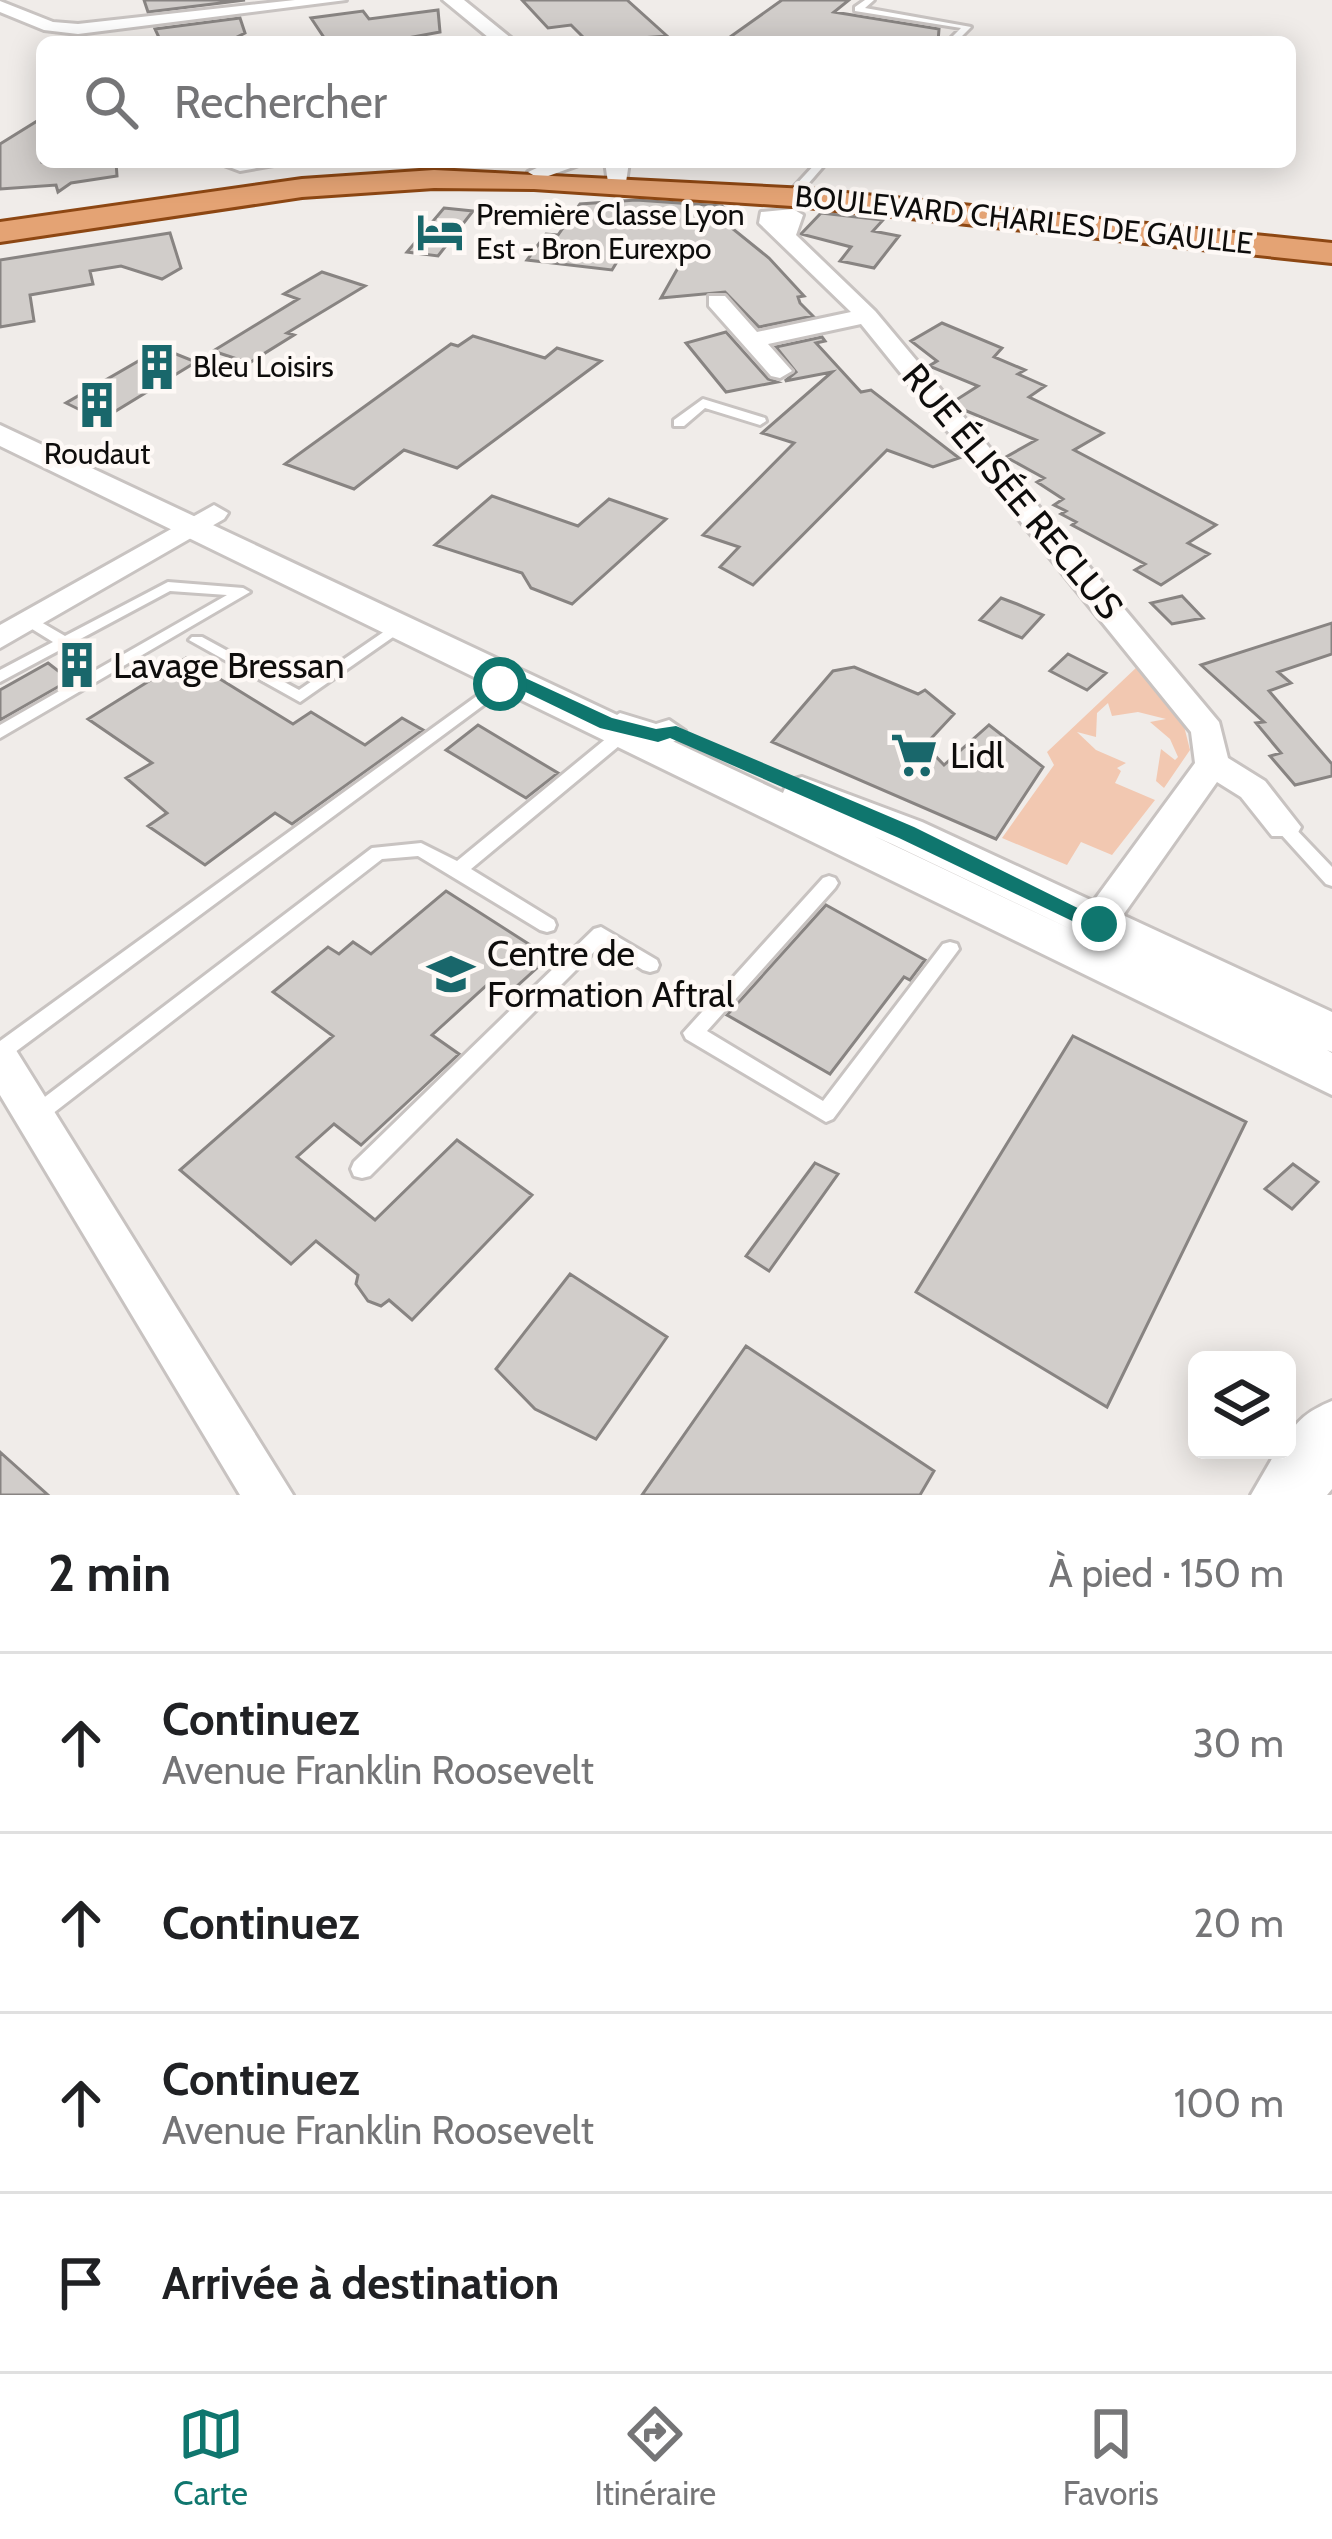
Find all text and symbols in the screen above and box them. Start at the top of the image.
search box [36,36,1296,168]
icon: search [78,69,144,135]
text: Rechercher [174,75,387,129]
street label: BOULEVARD CHARLES DE GAULLE [793,177,1255,262]
place label: Première Classe Lyon Est - Bron Eurexpo [476,196,744,267]
hotel icon: Première Classe Lyon Est - Bron Eurexpo [415,207,465,257]
building icon: Bleu Loisirs [132,342,182,392]
place label: Bleu Loisirs [193,348,334,385]
street label: RUE ÉLISÉE RECLUS [893,354,1133,628]
building icon: Roudaut [72,380,122,430]
place label: Roudaut [44,435,150,472]
building icon: Lavage Bressan [52,640,102,690]
place label: Lavage Bressan [113,643,345,687]
route start [473,657,527,711]
supermarket icon: Lidl [889,730,939,780]
place label: Lidl [950,733,1005,777]
route end [1072,897,1126,951]
place label: Centre de Formation Aftral [487,931,735,1016]
school or university icon: Centre de Formation Aftral [426,949,476,999]
map controls [1188,1351,1296,1459]
button: layers [1188,1351,1296,1459]
text: 2 min [48,1542,171,1604]
text: À pied · 150 m [1049,1549,1284,1597]
text: Continuez [162,1692,359,1746]
icon: ahead [48,1710,114,1776]
text: 30 m [1193,1719,1284,1767]
text: Avenue Franklin Roosevelt [162,1746,594,1794]
icon: ahead [48,1890,114,1956]
text: Continuez [162,1896,359,1950]
text: 20 m [1193,1899,1284,1947]
text: Continuez [162,2052,359,2106]
icon: ahead [48,2070,114,2136]
text: 100 m [1174,2079,1284,2127]
text: Avenue Franklin Roosevelt [162,2106,594,2154]
icon: arrive [48,2250,114,2316]
text: Arrivée à destination [162,2256,559,2310]
tab: Carte [173,2401,248,2513]
tab: Itinéraire [595,2401,716,2513]
tab: Favoris [1063,2401,1159,2513]

